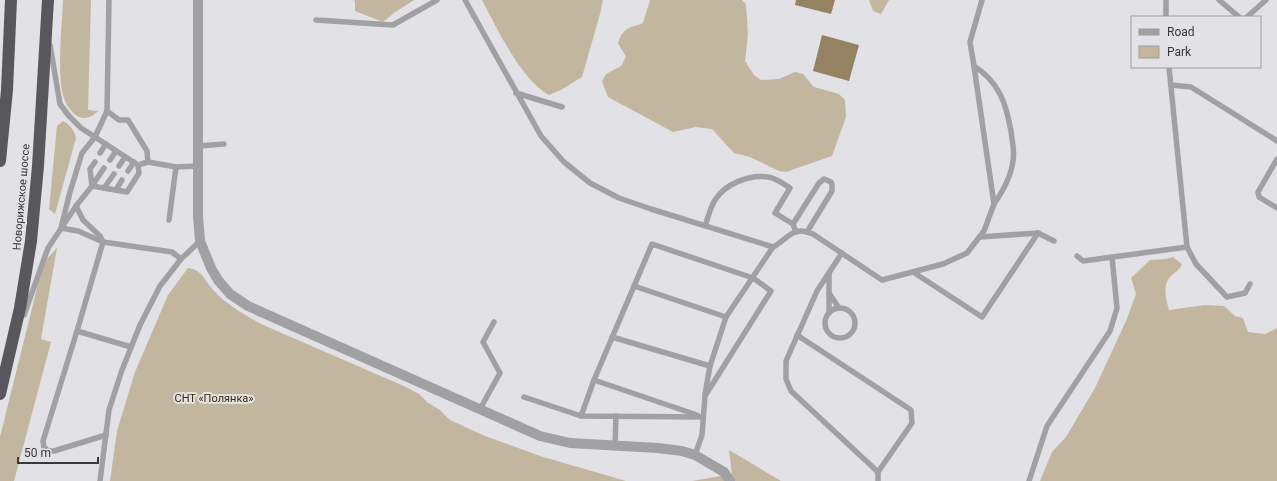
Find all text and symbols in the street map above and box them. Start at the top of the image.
legend [1131,16,1261,68]
text: Road [1167,25,1195,39]
text: Park [1167,45,1192,59]
street label: Новорижское шоссе [10,143,33,251]
park label: СНТ «Полянка» [175,392,253,405]
scale bar [18,439,98,465]
text: 50 m [24,446,51,460]

